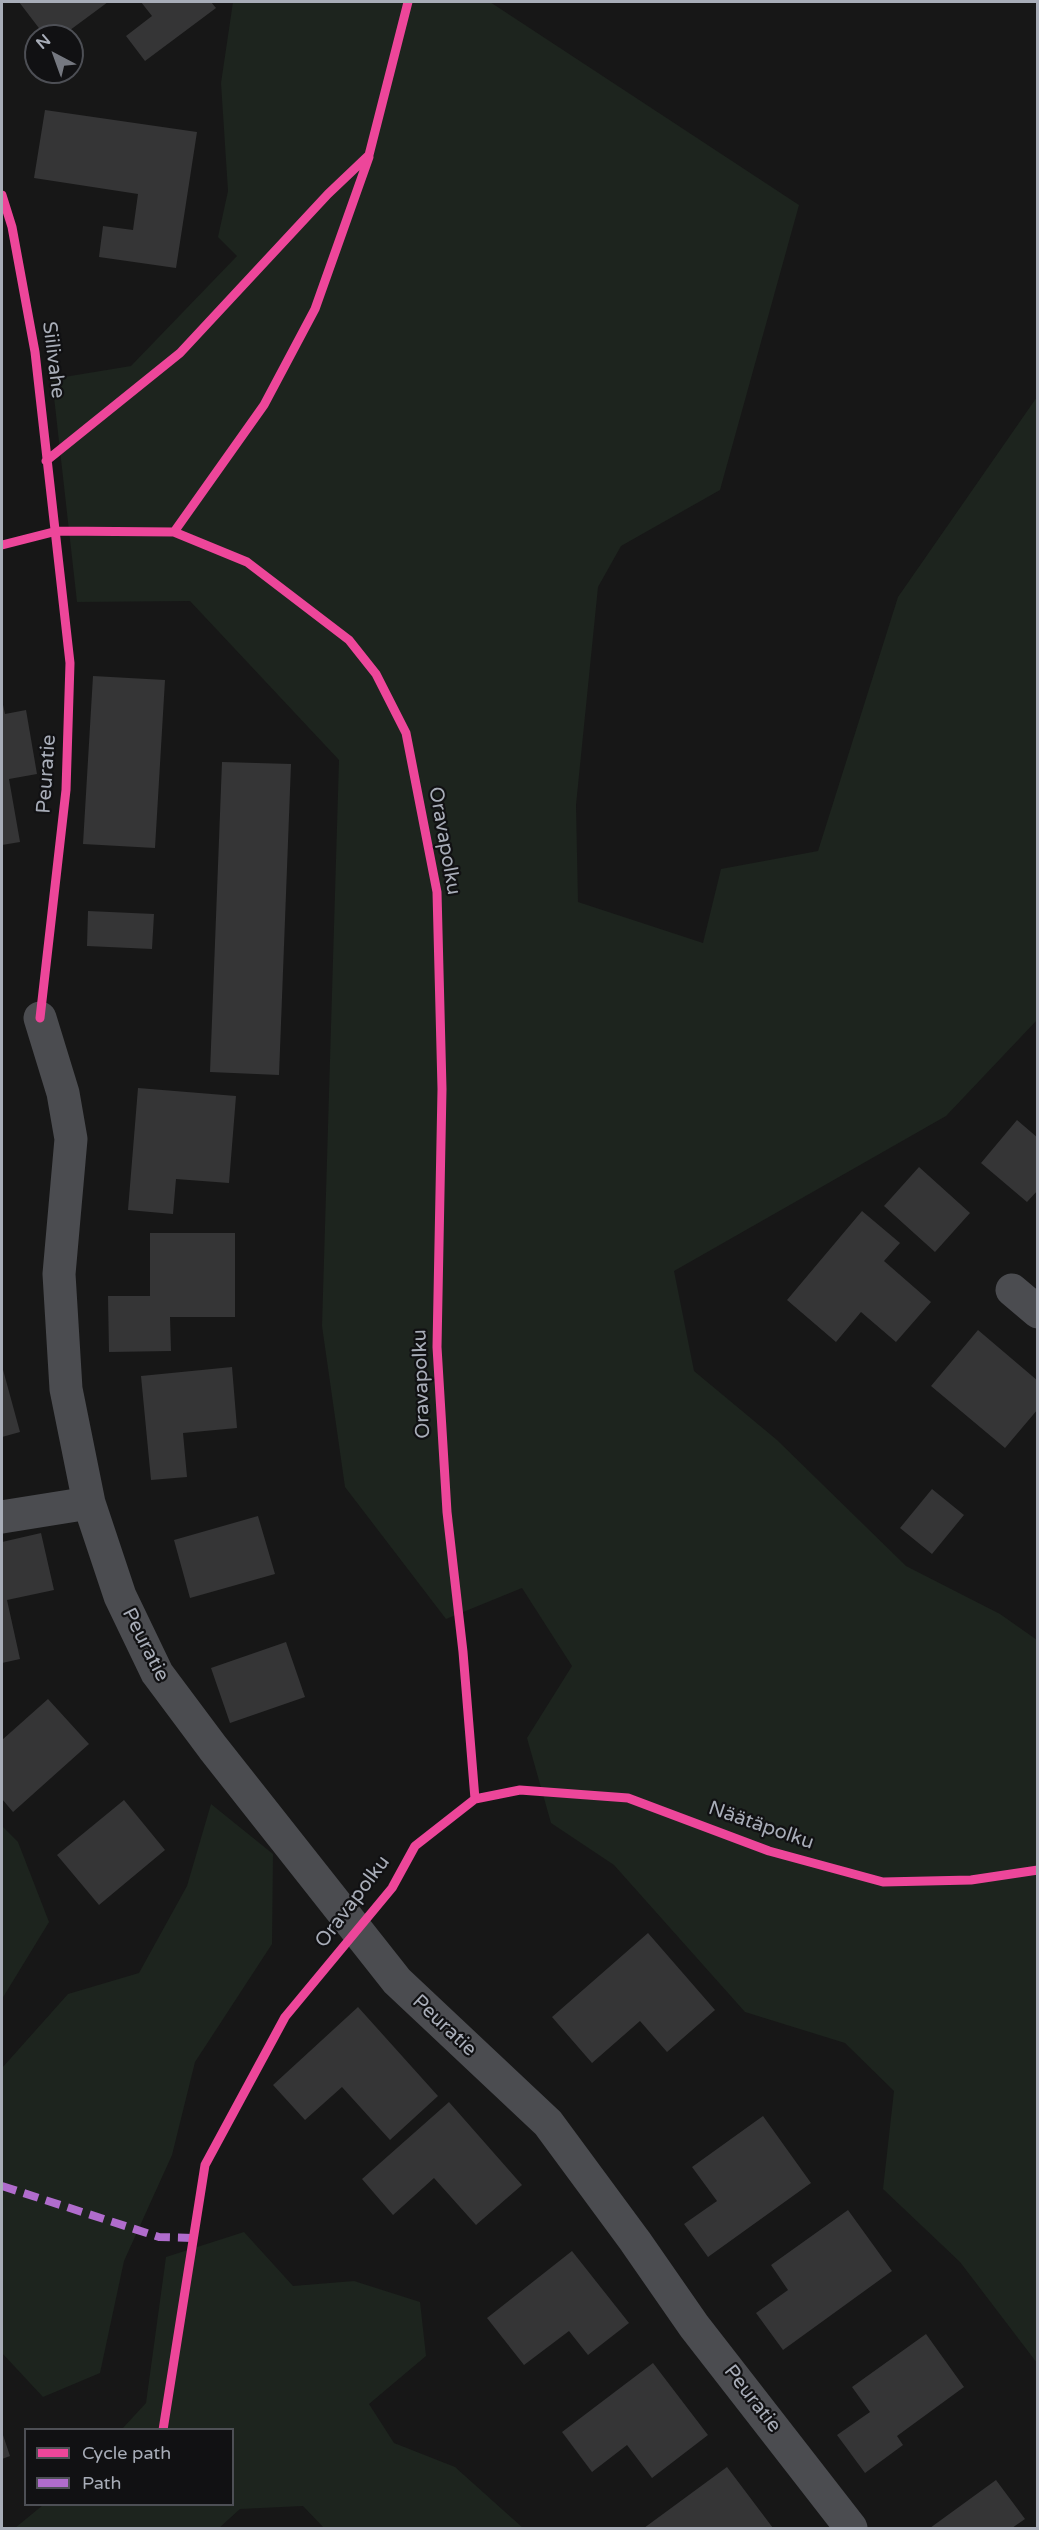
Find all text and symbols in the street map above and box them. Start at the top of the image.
north arrow [24,24,84,84]
text: N [32,30,55,54]
street label: Siilivahe [36,320,70,400]
street label: Peuratie [32,734,62,814]
street label: Oravapolku [423,785,465,897]
street label: Oravapolku [408,1329,436,1439]
street label: Peuratie [116,1604,174,1686]
street label: Näätäpolku [705,1797,817,1855]
street label: Oravapolku [311,1851,395,1953]
street label: Peuratie [407,1990,481,2062]
street label: Peuratie [718,2360,786,2438]
legend [24,2428,234,2506]
text: Cycle path [82,2442,171,2464]
text: Path [82,2472,121,2494]

